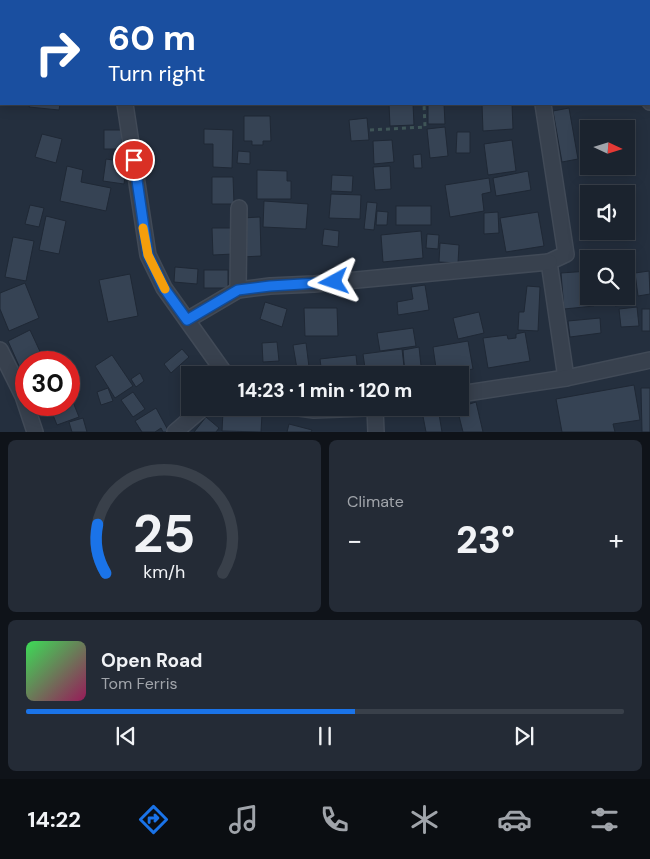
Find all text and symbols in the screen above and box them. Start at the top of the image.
text: 60 m [108,15,196,61]
icon: right [25,20,90,85]
text: Turn right [108,59,205,88]
north arrow [580,120,635,175]
map controls [580,120,635,305]
pin [113,139,155,181]
icon: arrive [120,146,148,174]
button: sound [580,185,635,240]
button: search [580,250,635,305]
position arrow [307,255,359,307]
speed limit sign: 30 [15,351,80,416]
text: 14:23 · 1 min · 120 m [238,378,412,403]
text: Climate [347,491,404,512]
text: 25 [133,500,196,568]
text: 23° [456,515,515,565]
text: − [347,522,362,559]
text: + [609,522,624,559]
text: km/h [143,560,186,584]
text: Open Road [101,648,203,673]
text: Tom Ferris [101,673,178,694]
icon: previous [112,722,140,750]
icon: pause [311,722,339,750]
icon: next [510,722,538,750]
icon: directions [136,802,171,837]
icon: music [226,802,261,837]
icon: phone [317,802,352,837]
icon: climate [407,802,442,837]
icon: car [497,802,532,837]
icon: filters [587,802,622,837]
text: 14:22 [28,805,81,834]

